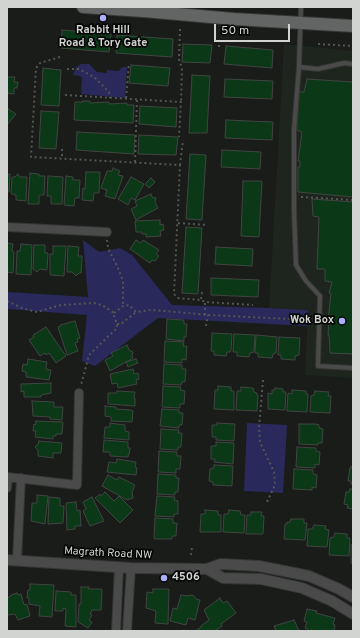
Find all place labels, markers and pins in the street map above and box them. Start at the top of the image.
marker: Rabbit Hill Road & Tory Gate [98,13,108,23]
place label: Rabbit Hill Road & Tory Gate [59,24,147,50]
place label: Wok Box [290,314,334,328]
marker: Wok Box [337,316,347,326]
place label: 4506 [172,571,200,585]
marker: 4506 [159,573,169,583]

